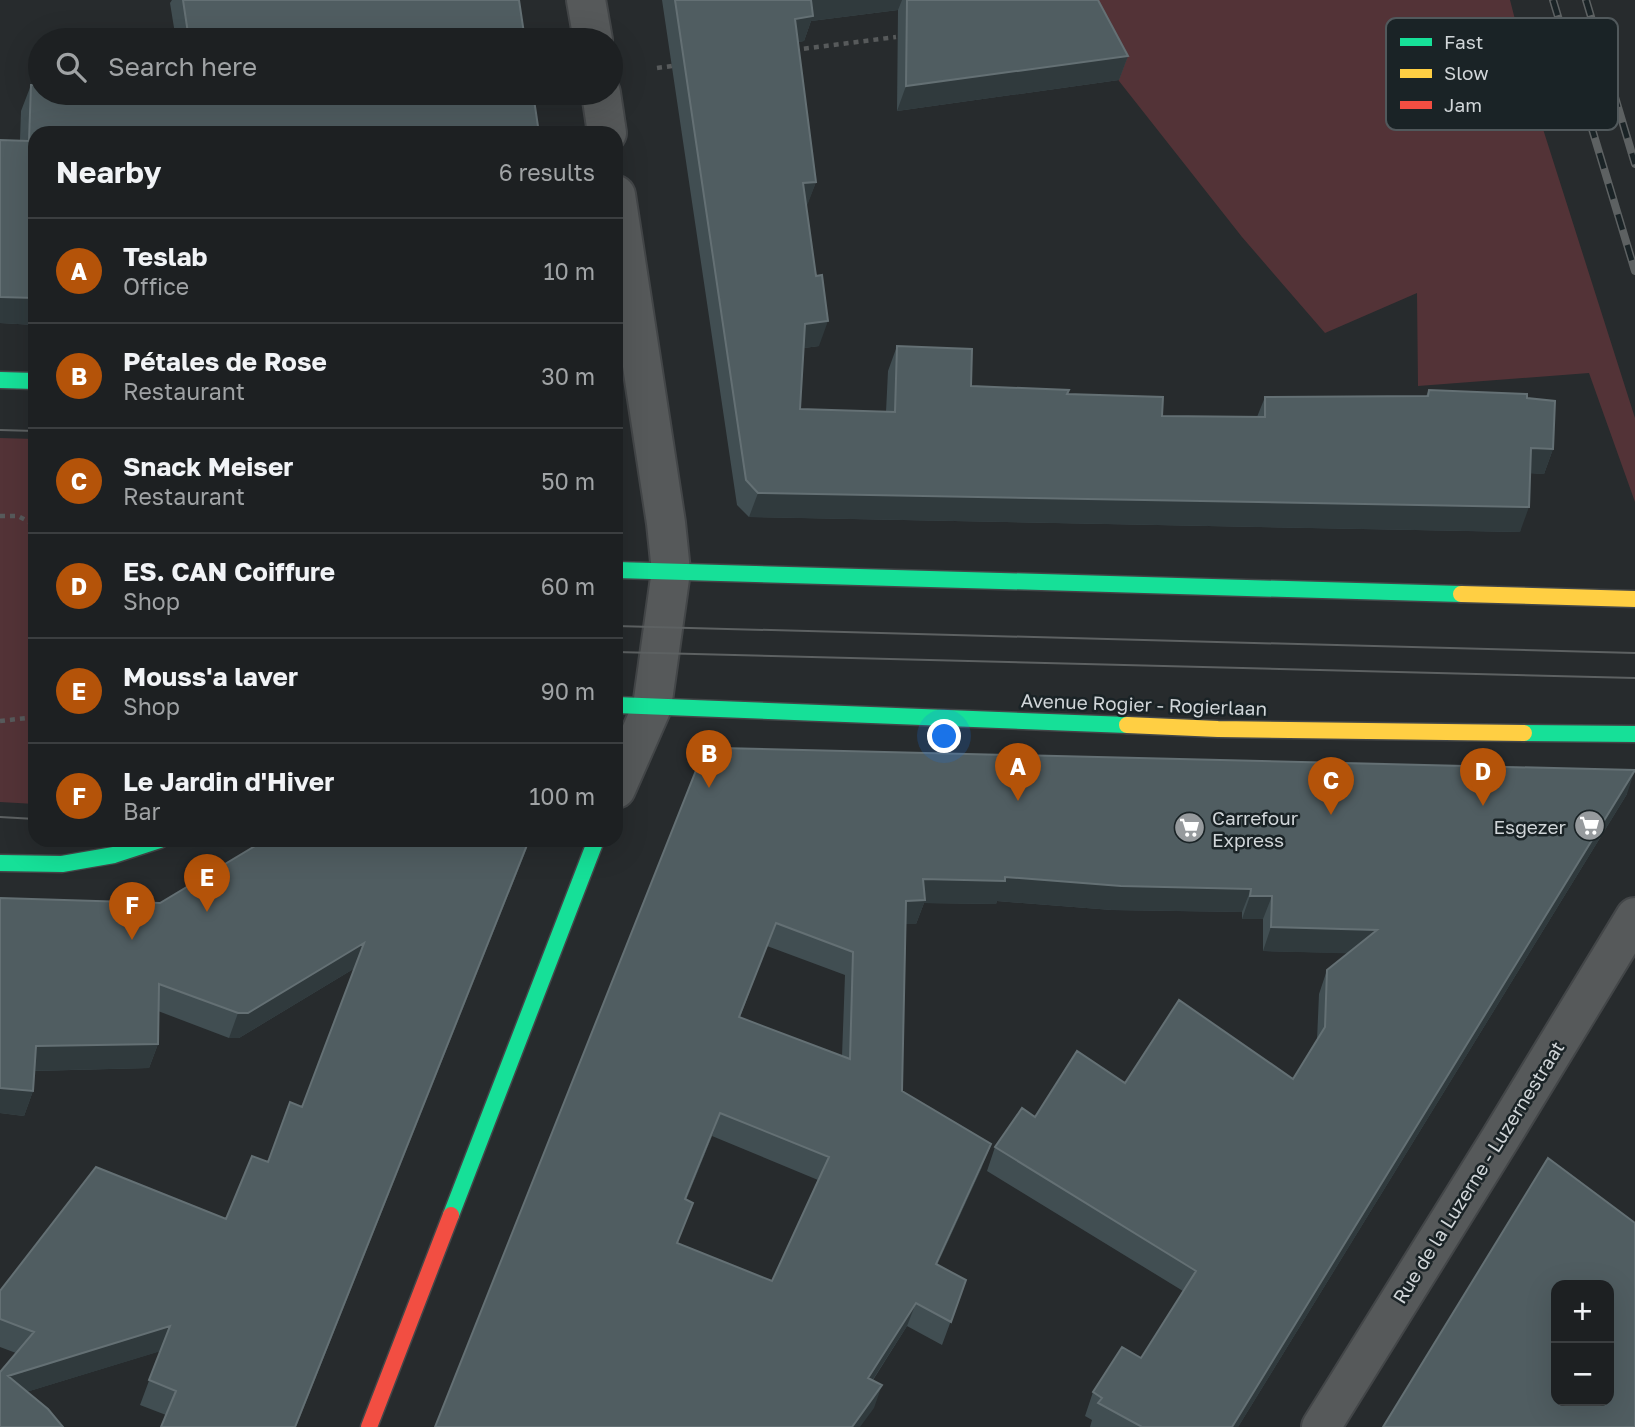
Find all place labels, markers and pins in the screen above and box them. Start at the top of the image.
pin: B [686,730,732,788]
pin: A [995,743,1041,801]
pin: D [1460,748,1506,806]
pin: C [1308,757,1354,815]
place label: Carrefour Express [1212,806,1299,851]
supermarket icon: Esgezer [1572,809,1606,843]
supermarket icon: Carrefour Express [1172,811,1206,845]
place label: Esgezer [1494,815,1567,838]
pin: E [184,854,230,912]
pin: F [109,882,155,940]

